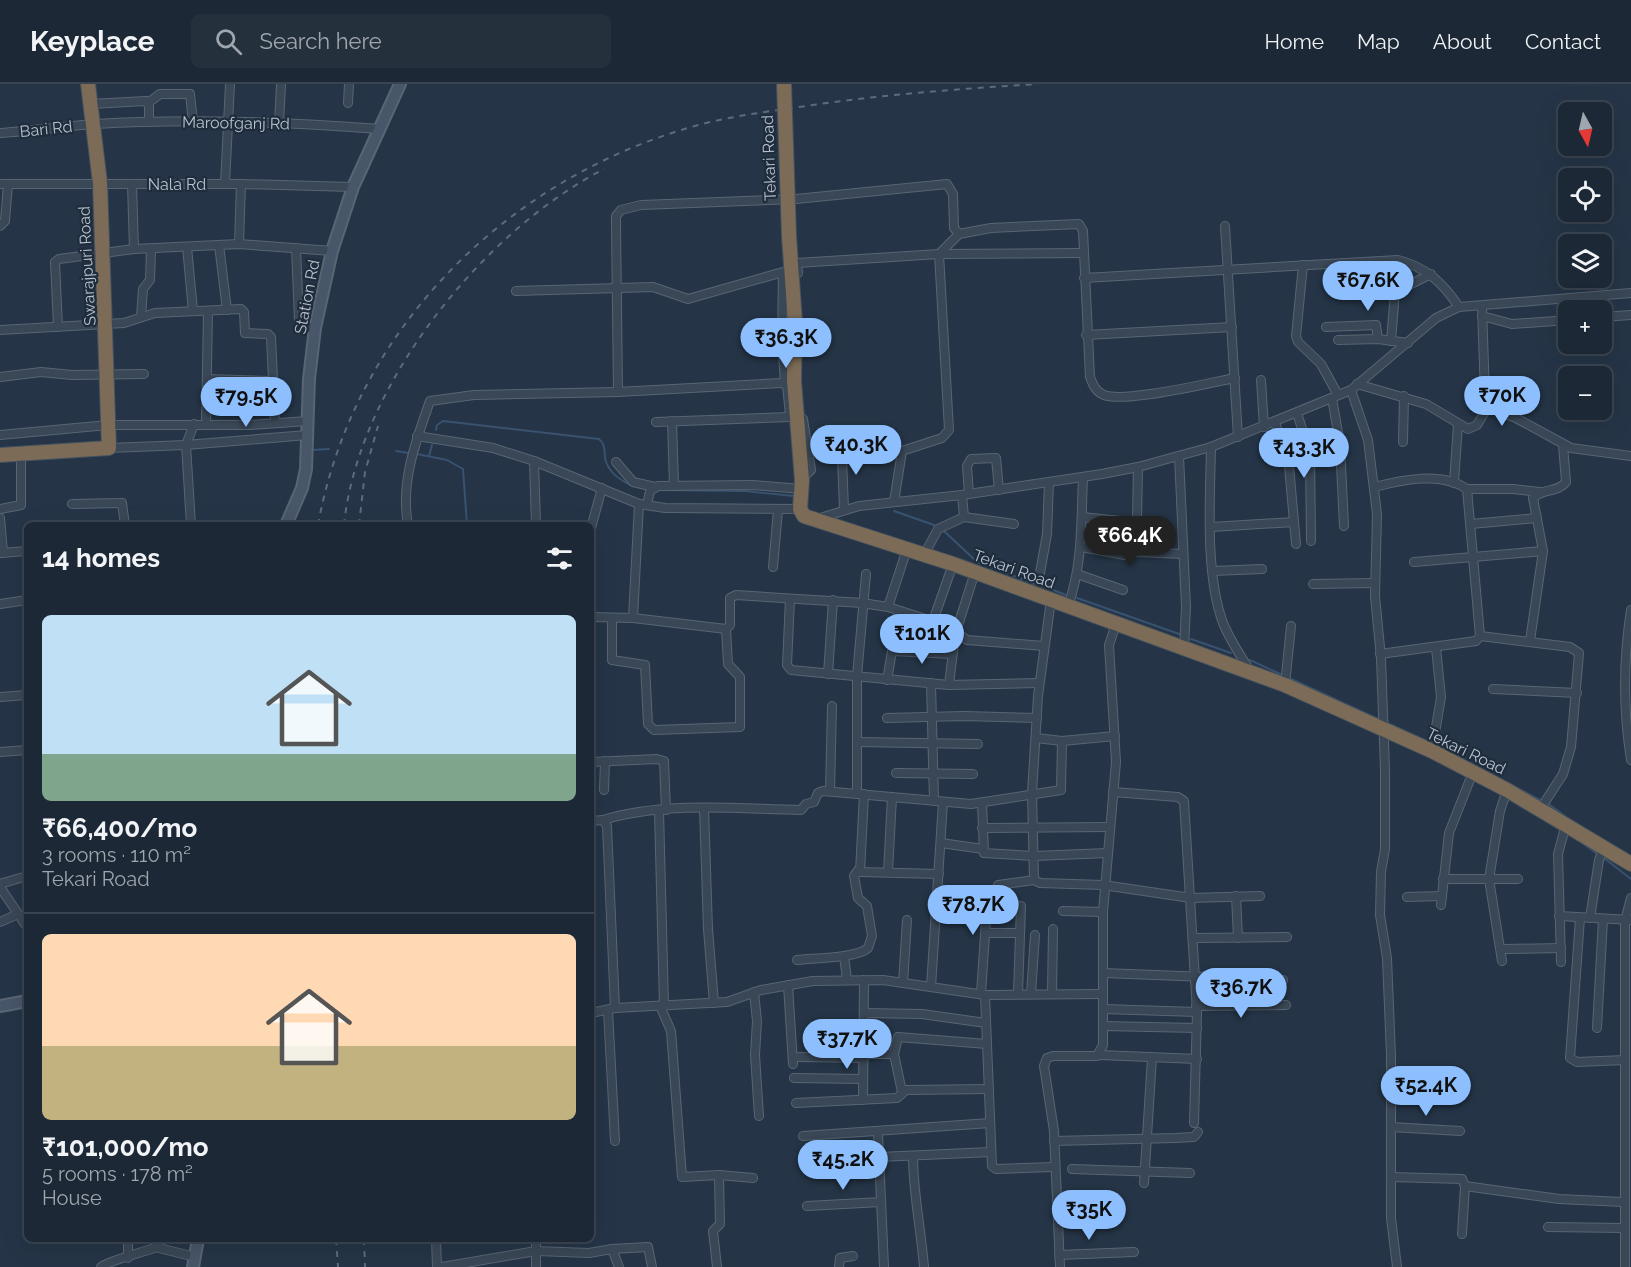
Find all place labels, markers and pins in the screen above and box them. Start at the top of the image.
pin: ₹67.6K [1319,261,1417,312]
pin: ₹36.3K [737,318,835,369]
pin: ₹70K [1466,376,1538,427]
pin: ₹79.5K [197,377,295,428]
pin: ₹40.3K [807,425,905,476]
pin: ₹43.3K [1255,428,1353,479]
pin: ₹66.4K [1081,516,1179,567]
pin: ₹101K [880,614,964,665]
pin: ₹78.7K [924,885,1022,936]
pin: ₹36.7K [1192,968,1290,1019]
pin: ₹37.7K [798,1019,896,1070]
pin: ₹52.4K [1377,1066,1475,1117]
pin: ₹45.2K [794,1140,892,1191]
pin: ₹35K [1053,1190,1125,1241]

